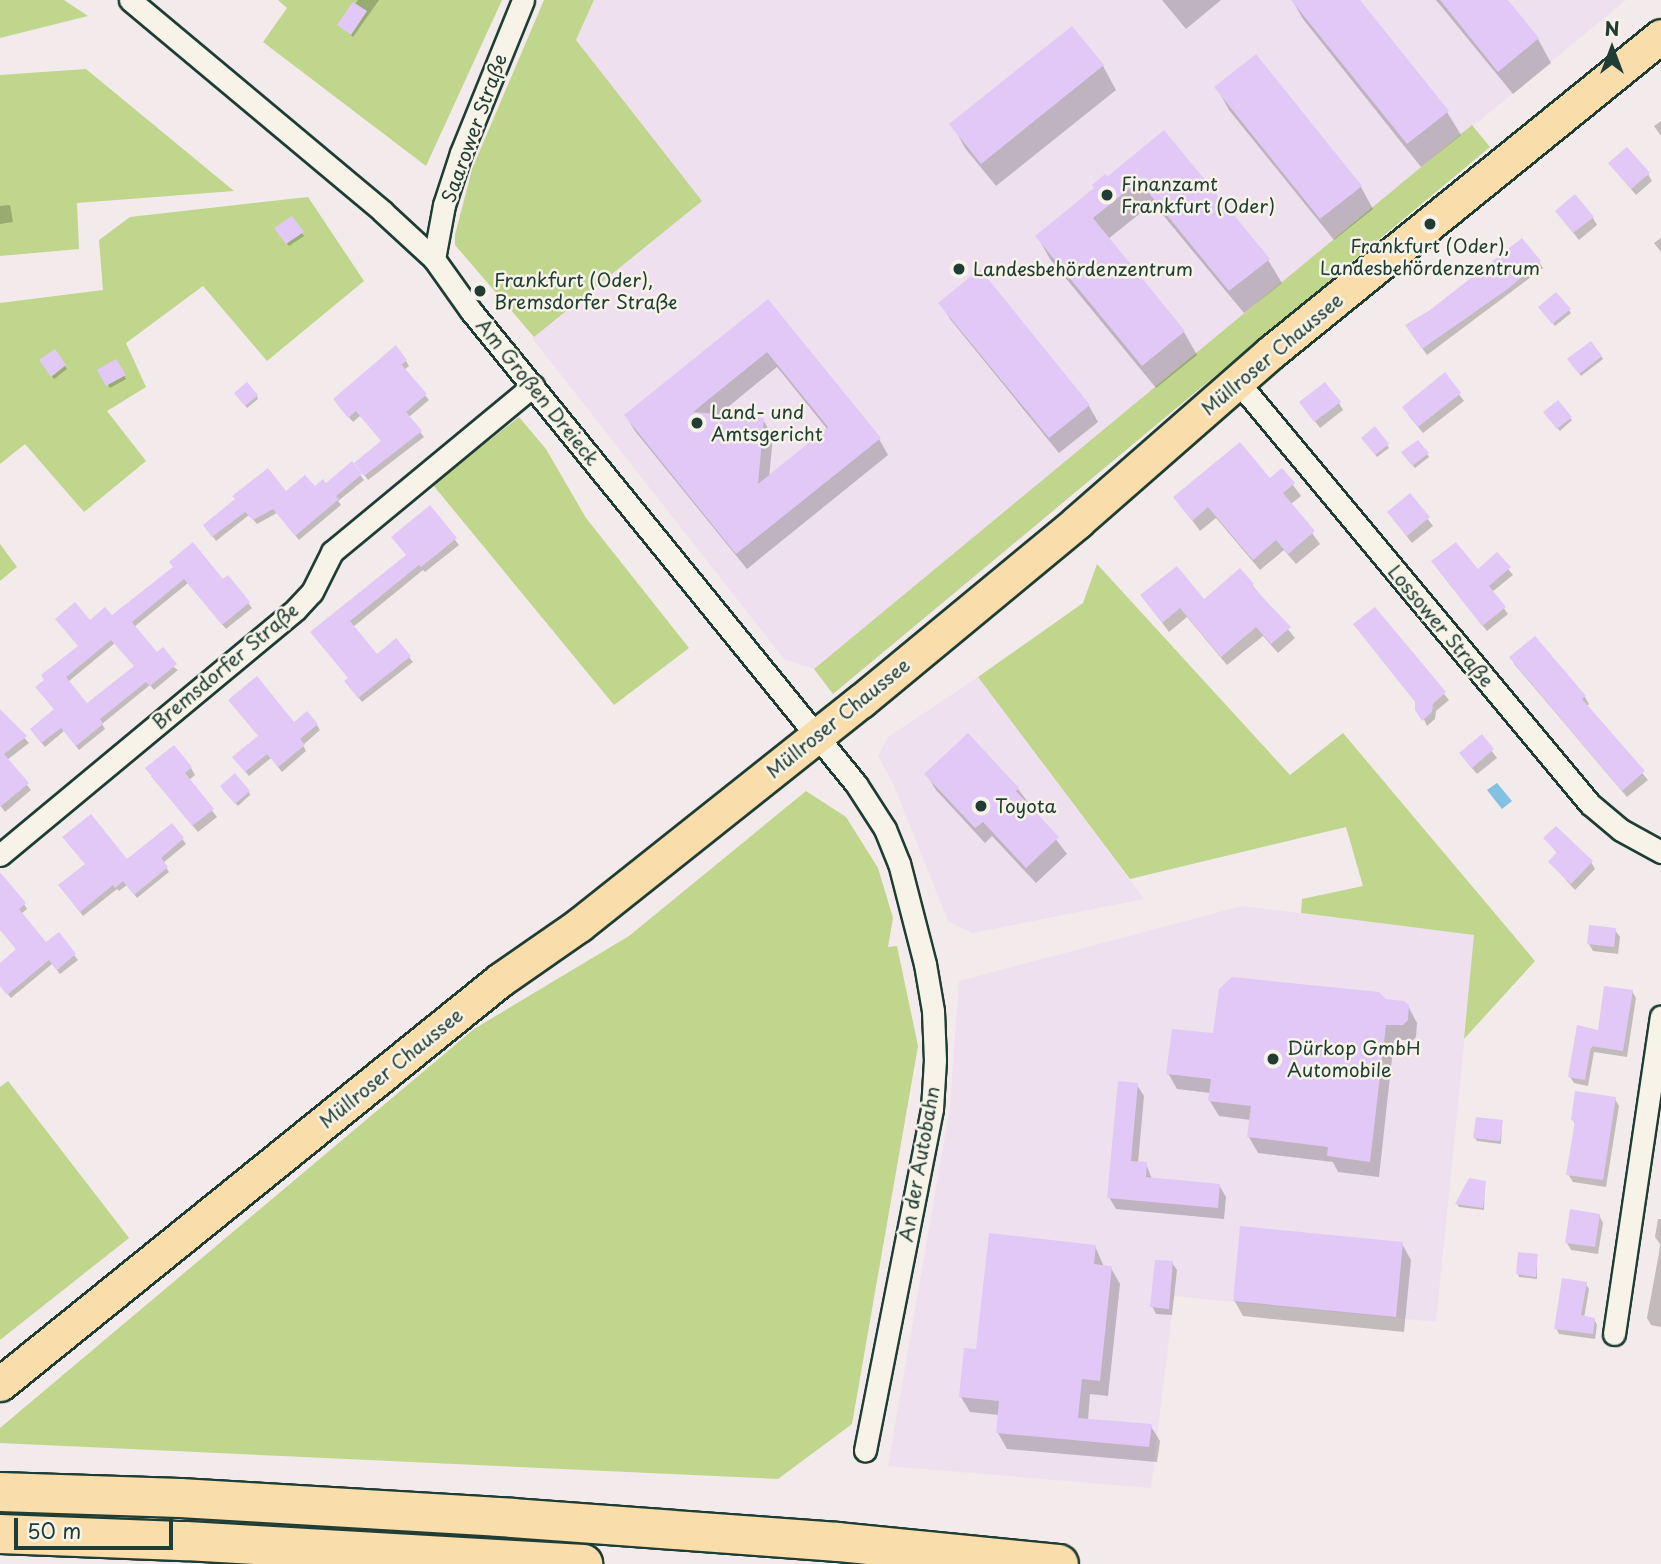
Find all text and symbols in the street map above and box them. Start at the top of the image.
north arrow [1577,14,1647,84]
text: N [1604,14,1620,42]
street label: Saarower Straße [437,51,511,205]
place label: Finanzamt Frankfurt (Oder) [1121,173,1276,217]
marker: Finanzamt Frankfurt (Oder) [1099,187,1115,203]
marker: Frankfurt (Oder), Landesbehördenzentrum [1422,216,1438,232]
place label: Frankfurt (Oder), Landesbehördenzentrum [1320,235,1540,279]
place label: Landesbehördenzentrum [973,258,1193,280]
marker: Landesbehördenzentrum [951,261,967,277]
place label: Frankfurt (Oder), Bremsdorfer Straße [494,269,678,313]
marker: Frankfurt (Oder), Bremsdorfer Straße [472,283,488,299]
street label: Müllroser Chaussee [1197,288,1347,420]
street label: Am Großen Dreieck [471,314,605,470]
place label: Land- und Amtsgericht [711,401,823,445]
marker: Land- und Amtsgericht [689,415,705,431]
street label: Lossower Straße [1384,561,1498,691]
street label: Bremsdorfer Straße [147,598,303,734]
street label: Müllroser Chaussee [762,653,914,783]
place label: Toyota [995,795,1056,817]
marker: Toyota [973,798,989,814]
street label: Müllroser Chaussee [315,1003,467,1133]
place label: Dürkop GmbH Automobile [1287,1037,1420,1081]
marker: Dürkop GmbH Automobile [1265,1051,1281,1067]
street label: An der Autobahn [894,1085,944,1243]
scale bar [18,1504,177,1548]
text: 50 m [27,1514,81,1546]

